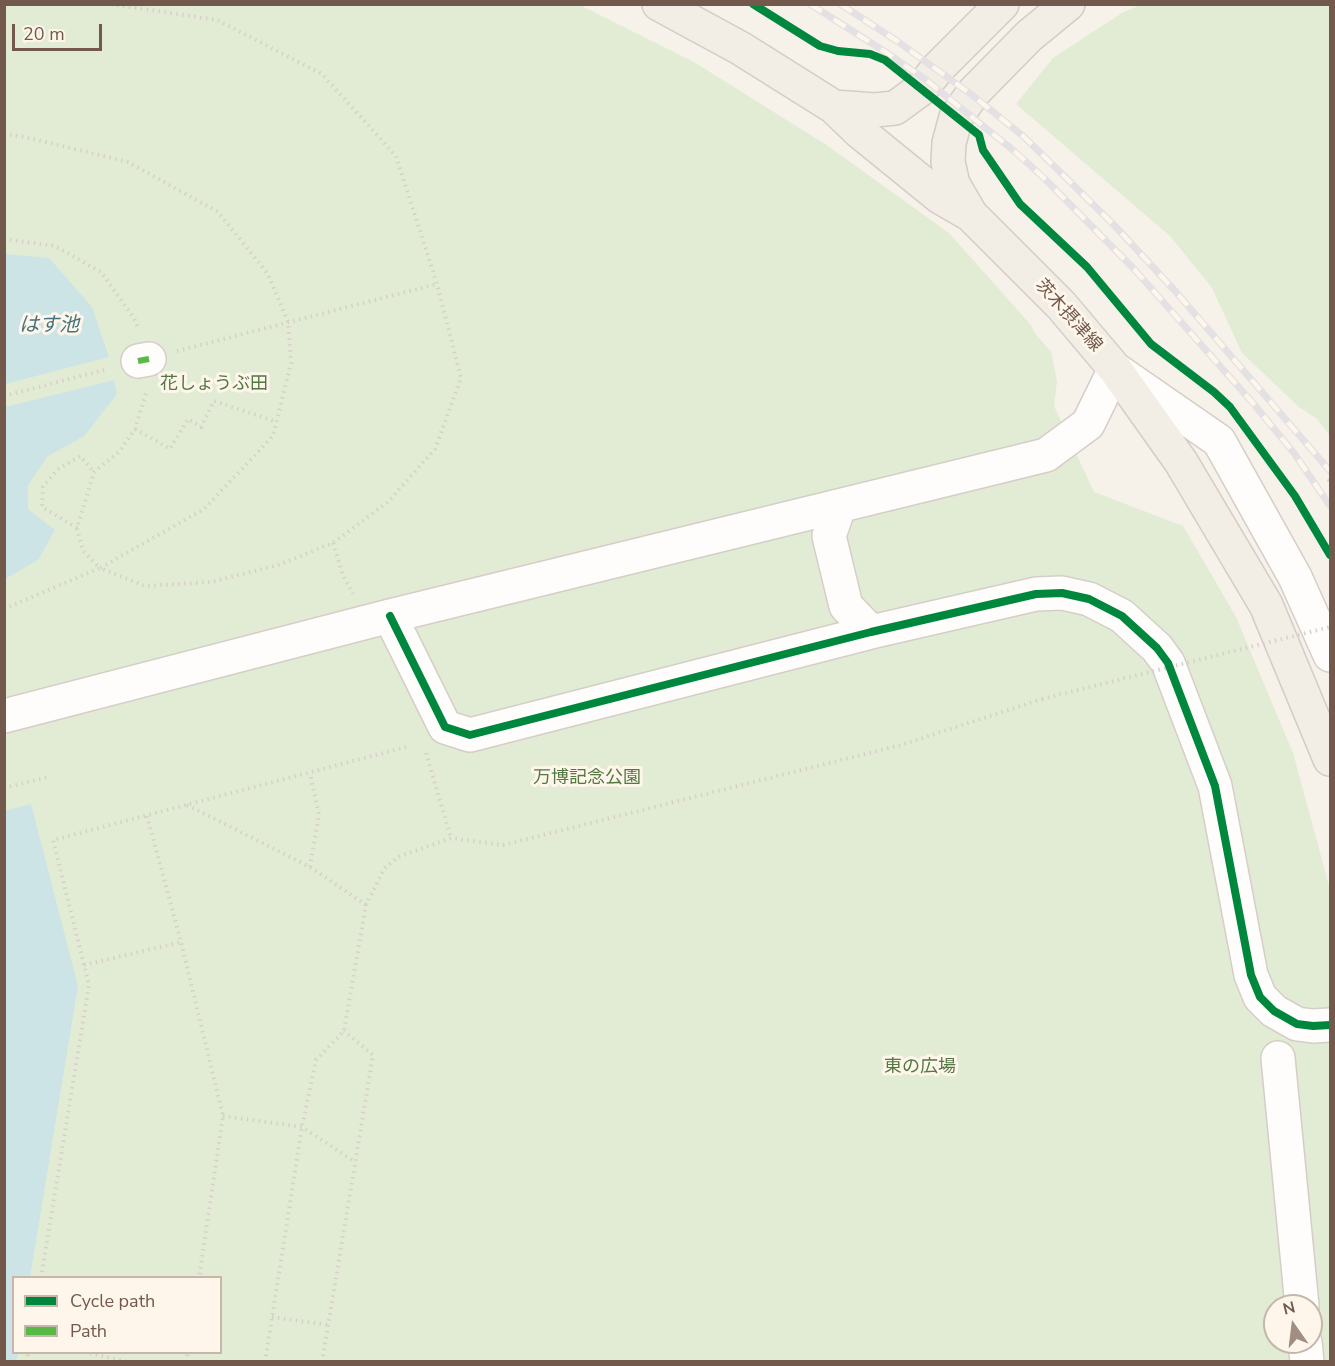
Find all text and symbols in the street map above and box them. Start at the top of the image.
scale bar [15,12,105,50]
text: 20 m [23,22,65,46]
street label: 茨木摂津線 [1030,275,1106,357]
water label: はす池 [19,314,79,338]
park label: 花しょうぶ田 [160,374,268,396]
park label: 万博記念公園 [533,768,641,790]
park label: 東の広場 [884,1057,956,1079]
legend [12,1276,222,1354]
text: Cycle path [70,1289,155,1313]
north arrow [1263,1294,1323,1354]
text: N [1281,1296,1298,1321]
text: Path [70,1319,107,1343]

